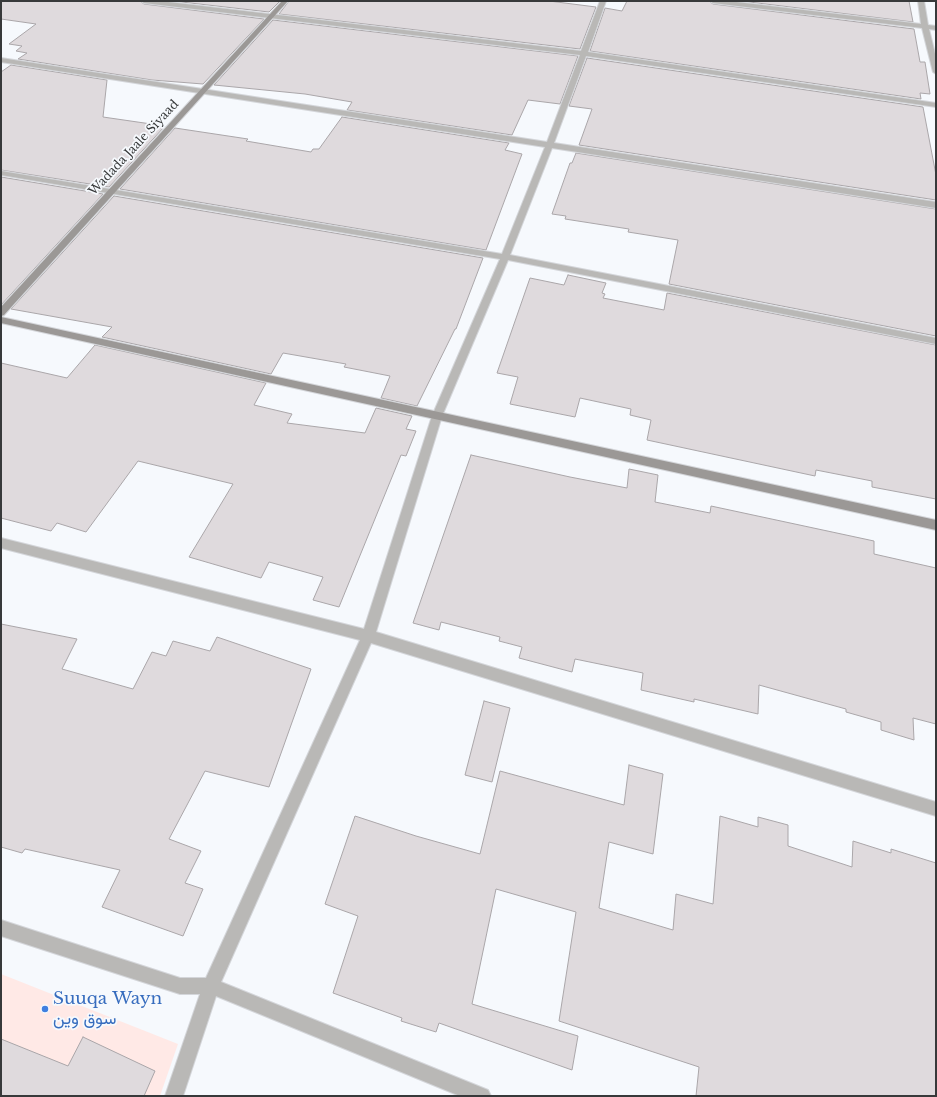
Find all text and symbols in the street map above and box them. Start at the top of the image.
street label: Wadada Jaale Siyaad [86,97,182,199]
place label: Suuqa Wayn سوق وين [53,989,162,1029]
marker: Suuqa Wayn سوق وين [40,1004,50,1014]

